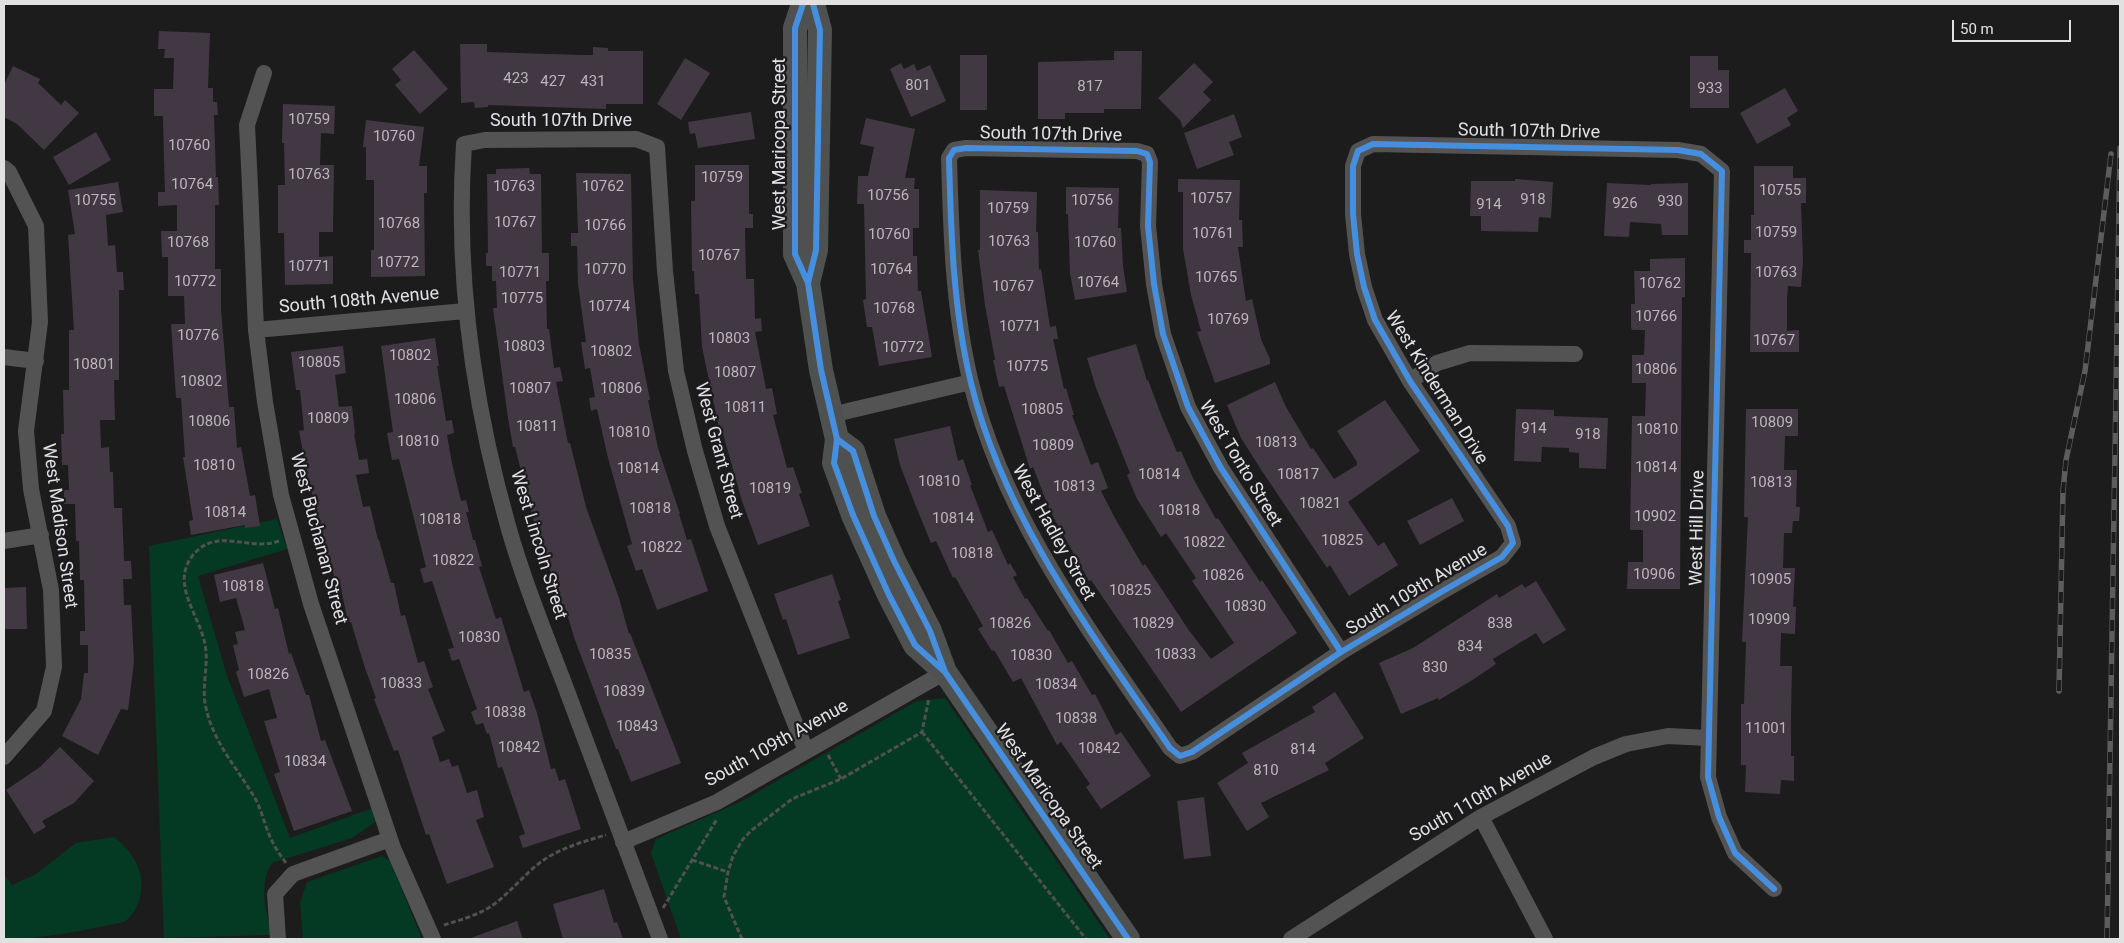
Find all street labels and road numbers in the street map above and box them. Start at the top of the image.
street label: West Maricopa Street [769,58,791,230]
street label: South 107th Drive [490,110,632,132]
street label: South 107th Drive [1458,120,1600,144]
street label: South 107th Drive [980,123,1122,147]
street label: South 108th Avenue [278,283,440,319]
street label: West Kinderman Drive [1380,307,1492,469]
street label: West Grant Street [689,380,747,522]
street label: West Tonto Street [1194,397,1286,531]
street label: West Madison Street [37,442,81,610]
street label: West Buchanan Street [285,451,351,627]
street label: West Hadley Street [1007,461,1099,605]
street label: West Lincoln Street [505,468,571,622]
street label: West Hill Drive [1686,470,1710,586]
street label: South 109th Avenue [1343,539,1491,641]
street label: South 109th Avenue [702,696,852,792]
street label: West Maricopa Street [990,720,1106,874]
street label: South 110th Avenue [1406,748,1556,848]

